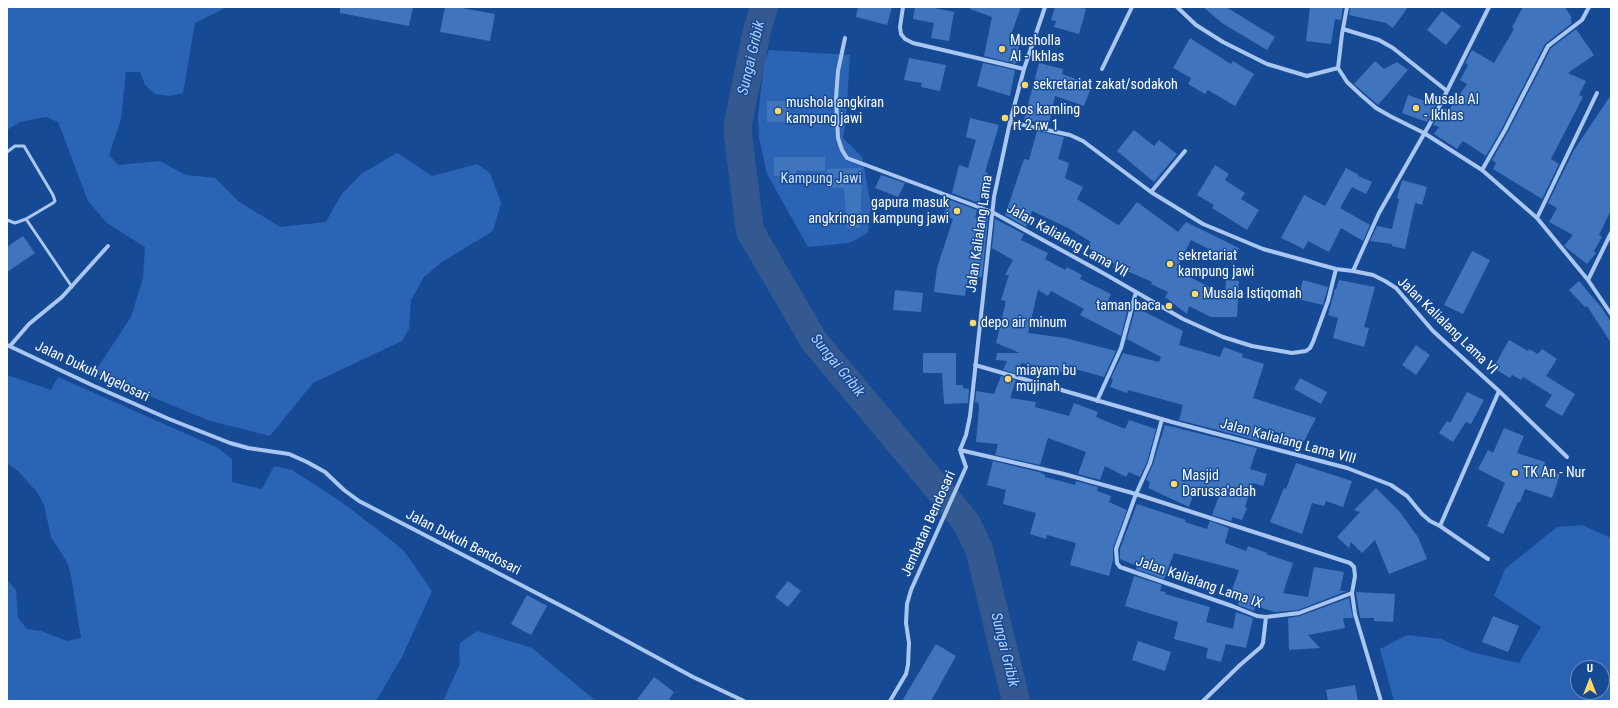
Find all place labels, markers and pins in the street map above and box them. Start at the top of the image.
place label: Musholla Al - Ikhlas [1010,33,1064,66]
marker: Musholla Al - Ikhlas [997,44,1007,54]
place label: sekretariat zakat/sodakoh [1033,77,1178,93]
marker: sekretariat zakat/sodakoh [1020,80,1030,90]
place label: Musala Al - Ikhlas [1424,92,1479,124]
place label: mushola angkiran kampung jawi [786,95,884,128]
place label: pos kamling rt 2 rw 1 [1013,102,1080,134]
marker: Musala Al - Ikhlas [1411,103,1421,113]
marker: mushola angkiran kampung jawi [773,106,783,116]
marker: pos kamling rt 2 rw 1 [1000,113,1010,123]
place label: gapura masuk angkringan kampung jawi [808,195,949,228]
marker: gapura masuk angkringan kampung jawi [952,206,962,216]
place label: sekretariat kampung jawi [1178,248,1254,280]
marker: sekretariat kampung jawi [1165,259,1175,269]
place label: Musala Istiqomah [1203,286,1302,302]
marker: Musala Istiqomah [1190,289,1200,299]
place label: taman baca [1096,298,1161,314]
marker: taman baca [1164,301,1174,311]
place label: depo air minum [981,315,1067,331]
marker: depo air minum [968,318,978,328]
place label: miayam bu mujinah [1016,363,1076,396]
marker: miayam bu mujinah [1003,374,1013,384]
place label: TK An - Nur [1523,465,1586,481]
place label: Masjid Darussa'adah [1182,468,1256,500]
marker: TK An - Nur [1510,468,1520,478]
marker: Masjid Darussa'adah [1169,479,1179,489]

